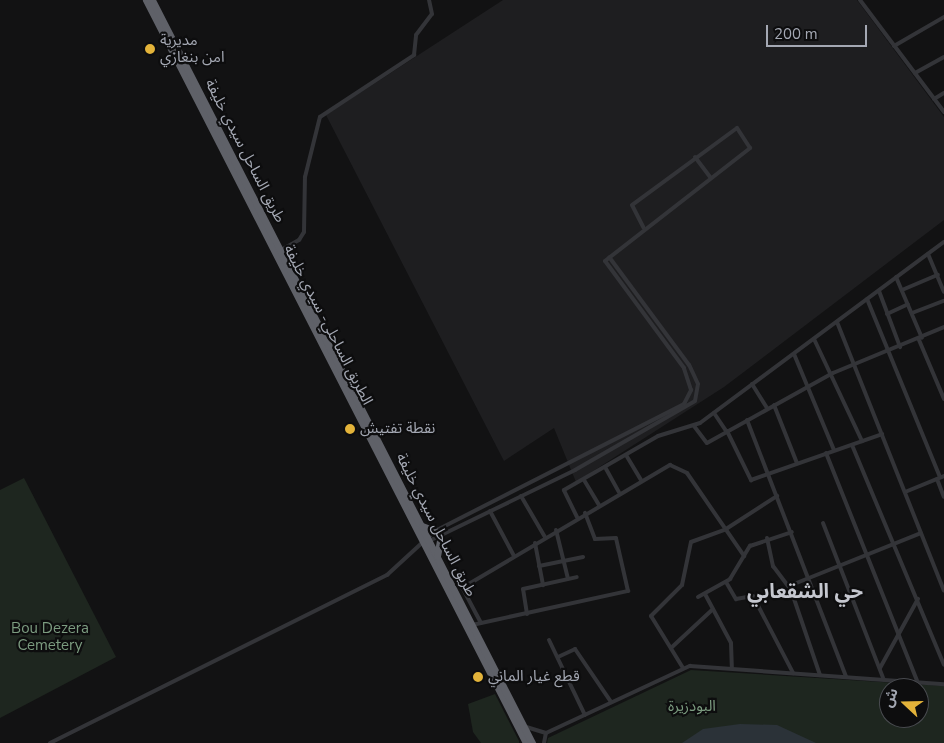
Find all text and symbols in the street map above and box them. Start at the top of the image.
scale bar [769,15,870,47]
text: 200 m [774,24,818,44]
place label: مديرية امن بنغازي [160,31,225,66]
marker: مديرية امن بنغازي [144,43,156,55]
street label: طريق الساحل سيدي خليفة [201,76,289,226]
street label: الطريق الساحلي- سيدي خليفة [280,242,376,408]
place label: نقطة تفتيش [360,420,435,438]
marker: نقطة تفتيش [344,423,356,435]
street label: طريق الساحل سيدي خليفة [392,450,480,600]
district label: حي الشقعابي [747,579,863,603]
park label: Bou Dezera Cemetery [11,619,89,654]
place label: قطع غيار الماني [488,668,580,686]
marker: قطع غيار الماني [472,671,484,683]
north arrow [879,678,929,728]
text: ش [878,685,903,710]
park label: البودزيرة [668,698,716,716]

